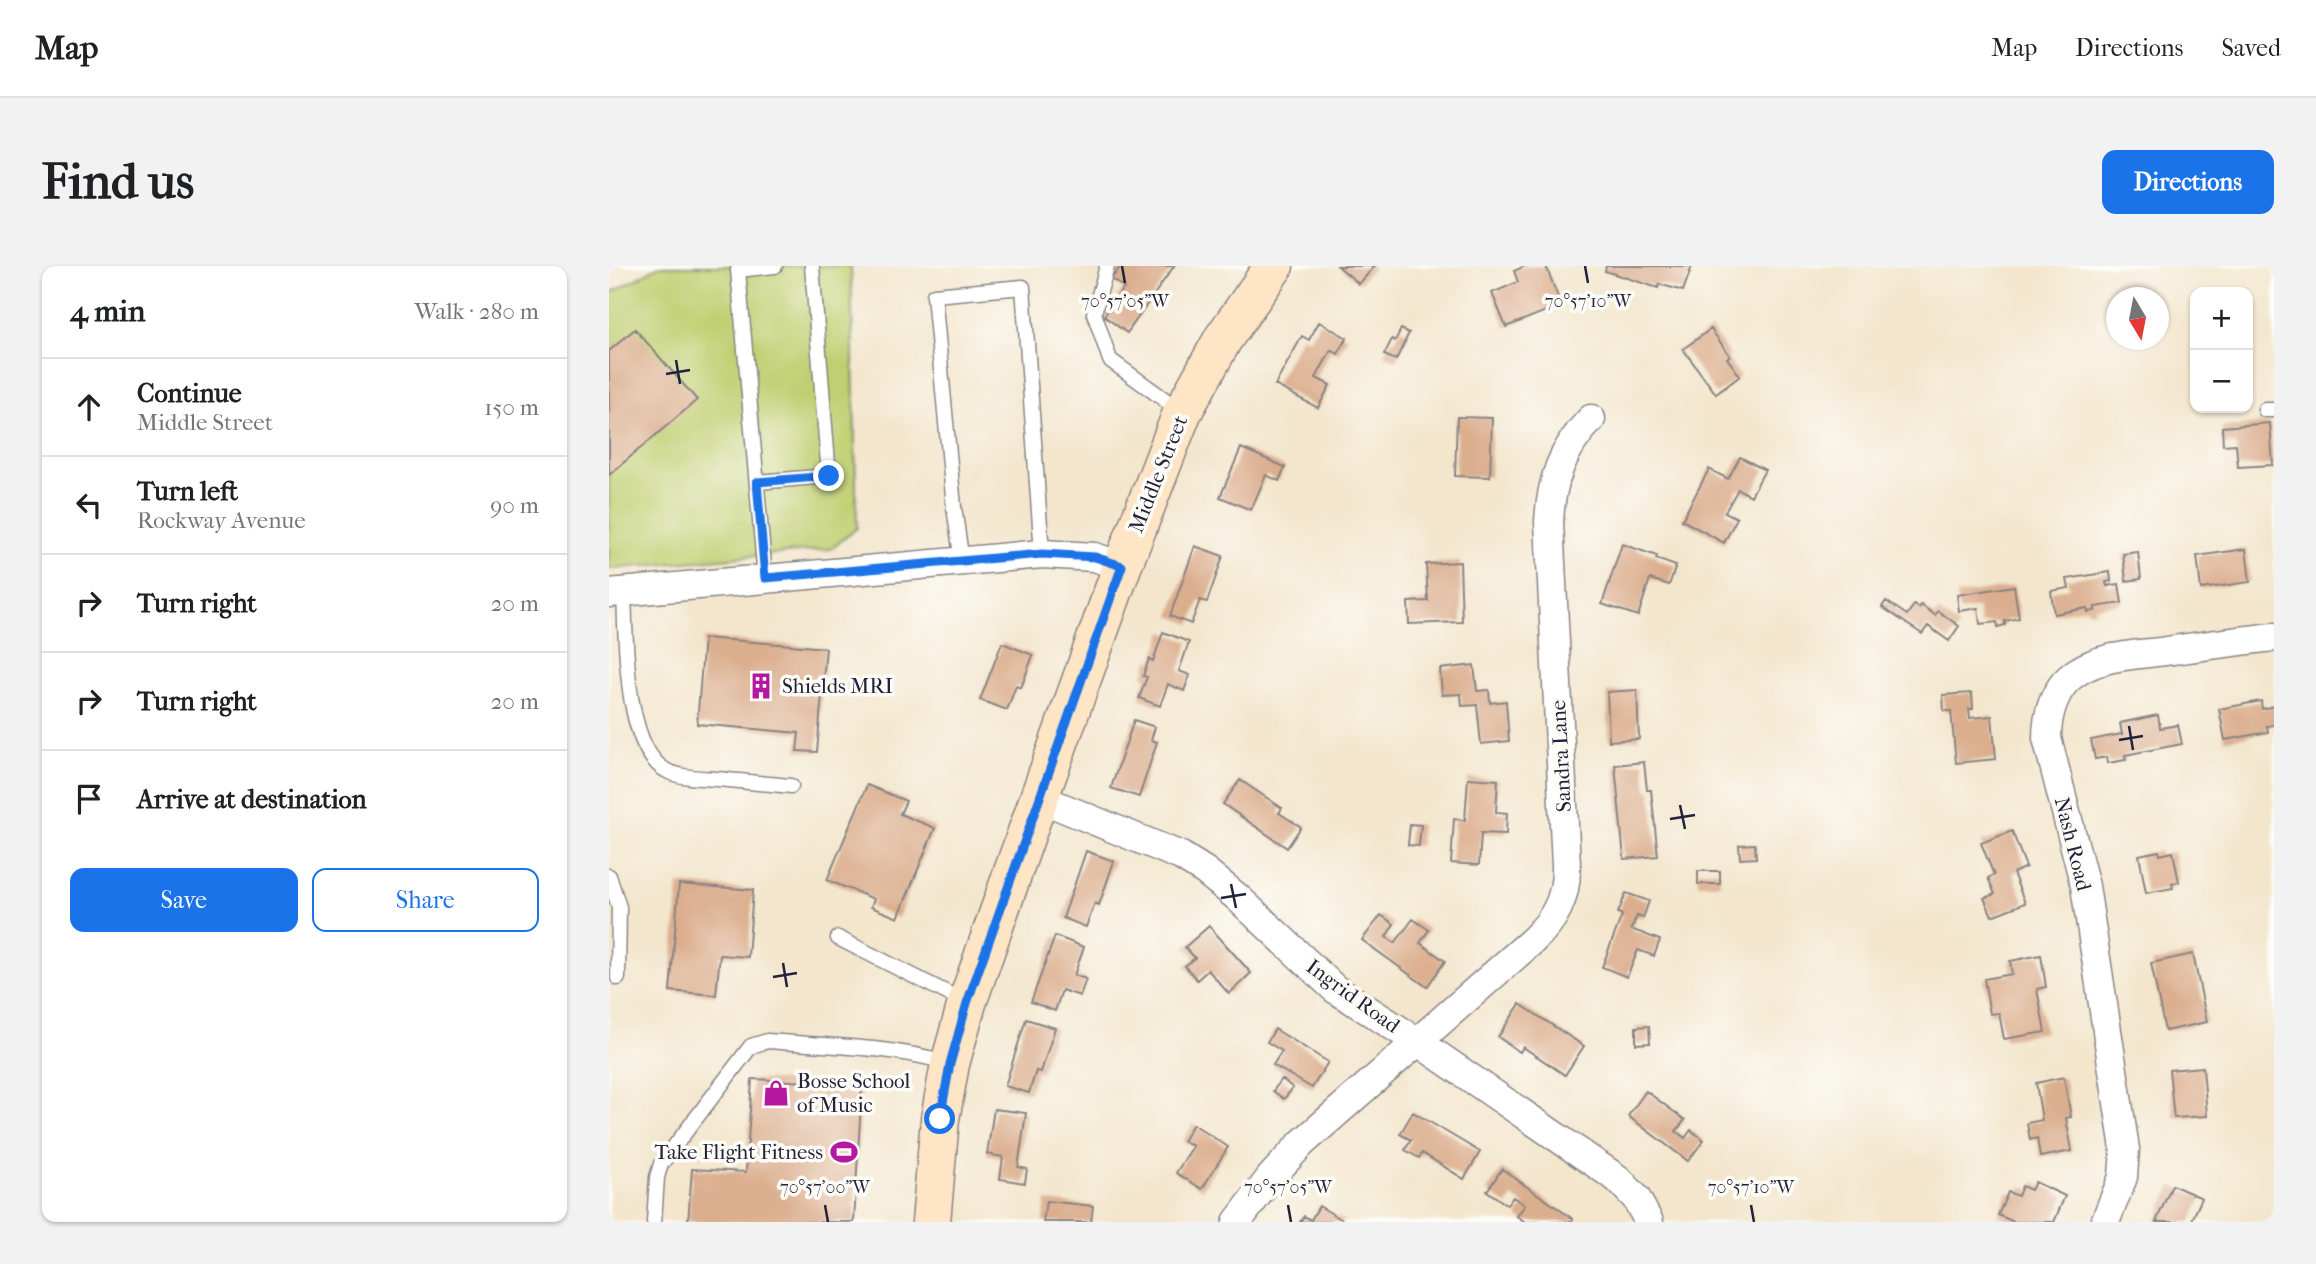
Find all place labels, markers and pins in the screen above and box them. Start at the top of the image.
building icon: Shields MRI [746,671,776,701]
place label: Shields MRI [782,674,893,698]
place label: Bosse School of Music [797,1069,911,1117]
shop icon: Bosse School of Music [761,1078,791,1108]
sports icon: Take Flight Fitness [829,1137,859,1167]
place label: Take Flight Fitness [655,1140,823,1164]

